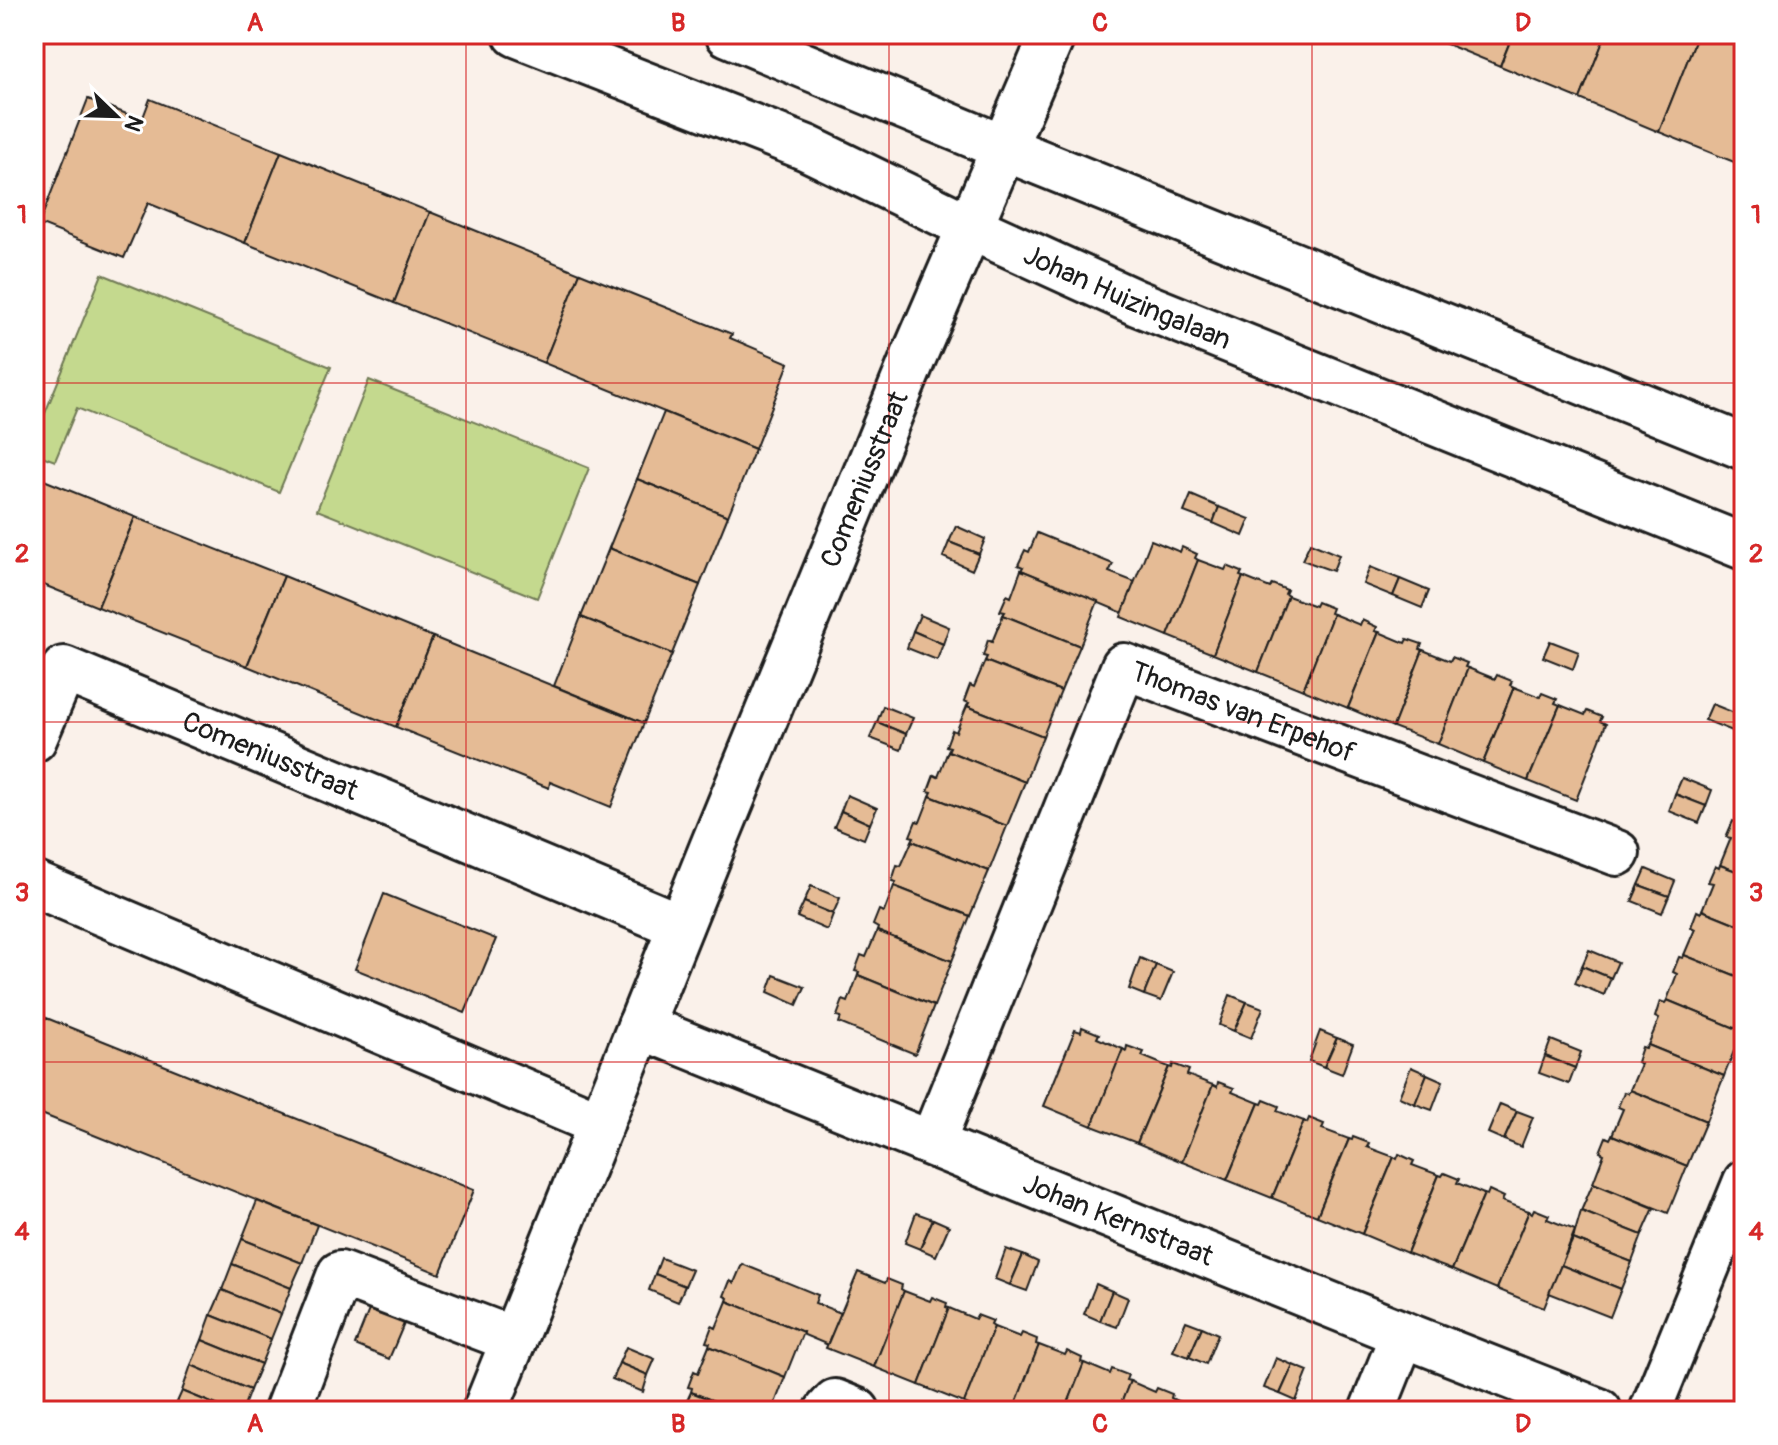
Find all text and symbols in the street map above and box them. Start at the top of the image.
text: A [247,7,264,39]
text: B [671,7,685,39]
text: C [1092,7,1108,39]
text: D [1515,7,1531,39]
north arrow [76,76,156,156]
text: N [118,111,149,136]
text: 1 [17,199,27,231]
text: 1 [1751,199,1761,231]
street label: Johan Huizingalaan [1018,238,1236,358]
street label: Comeniusstraat [813,386,917,573]
text: 2 [15,538,29,570]
text: 2 [1749,538,1763,570]
street label: Thomas van Erpehof [1126,654,1360,771]
street label: Comeniusstraat [177,704,364,809]
text: 3 [15,877,29,909]
text: 3 [1749,877,1763,909]
street label: Johan Kernstraat [1018,1166,1219,1275]
text: 4 [14,1216,30,1248]
text: 4 [1748,1216,1764,1248]
text: A [247,1408,264,1440]
text: B [671,1408,685,1440]
text: C [1092,1408,1108,1440]
text: D [1515,1408,1531,1440]

